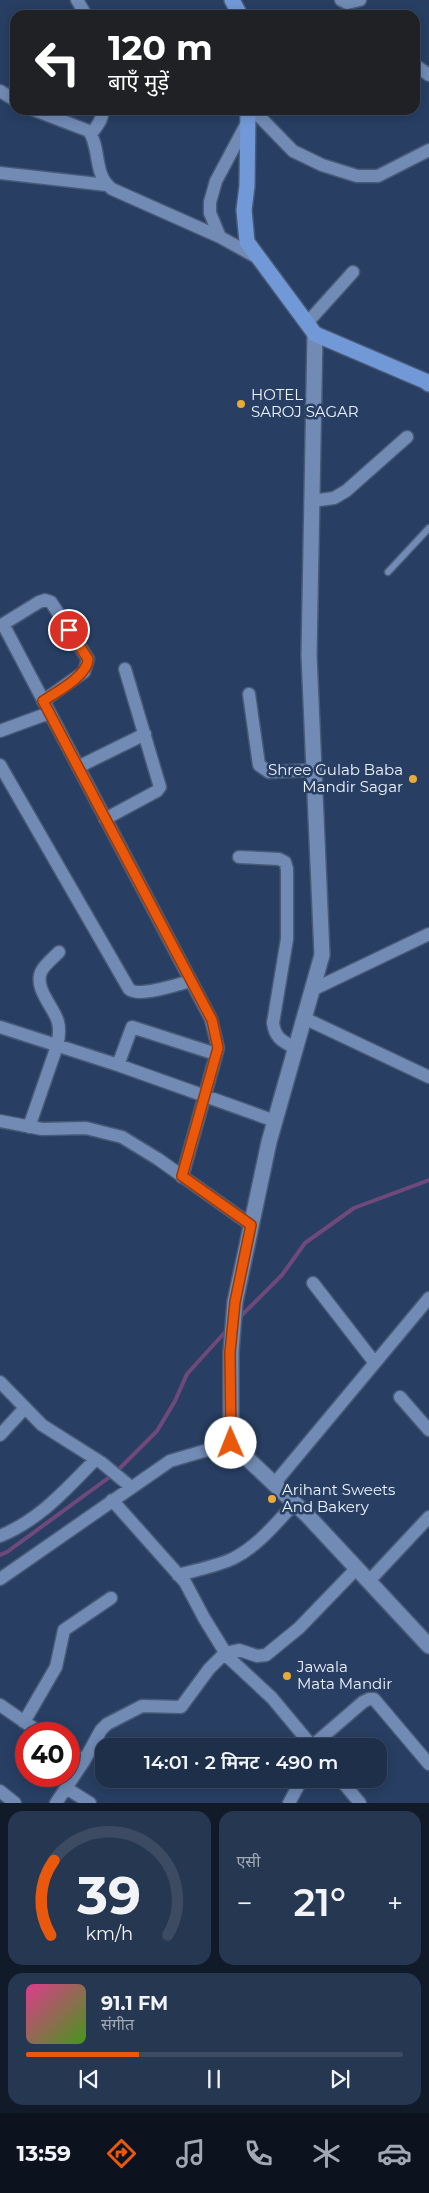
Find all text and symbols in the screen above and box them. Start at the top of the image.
text: 120 m [108,26,213,69]
icon: left [25,30,90,95]
text: बाएँ मुड़ें [108,69,169,96]
place label: HOTEL SAROJ SAGAR [251,385,359,421]
marker: HOTEL SAROJ SAGAR [235,398,247,410]
pin [48,609,90,651]
icon: arrive [55,616,83,644]
place label: Shree Gulab Baba Mandir Sagar [268,760,403,796]
marker: Shree Gulab Baba Mandir Sagar [407,773,419,785]
position arrow [204,1416,256,1468]
place label: Arihant Sweets And Bakery [282,1480,395,1516]
marker: Arihant Sweets And Bakery [266,1493,278,1505]
place label: Jawala Mata Mandir [296,1657,392,1693]
marker: Jawala Mata Mandir [281,1670,293,1682]
speed limit sign: 40 [15,1722,80,1787]
text: 14:01 · 2 मिनट · 490 m [144,1751,338,1774]
text: एसी [237,1852,260,1871]
text: 39 [76,1864,141,1927]
text: 21° [293,1879,346,1926]
text: − [237,1886,253,1920]
text: + [387,1886,403,1920]
text: km/h [85,1923,133,1944]
text: 91.1 FM [101,1992,168,2015]
text: संगीत [101,2015,134,2034]
icon: previous [75,2065,103,2093]
icon: pause [200,2065,228,2093]
icon: next [326,2065,354,2093]
icon: directions [104,2136,139,2171]
icon: music [173,2136,208,2171]
icon: phone [241,2136,276,2171]
icon: climate [309,2136,344,2171]
icon: car [377,2136,412,2171]
text: 13:59 [17,2140,71,2167]

